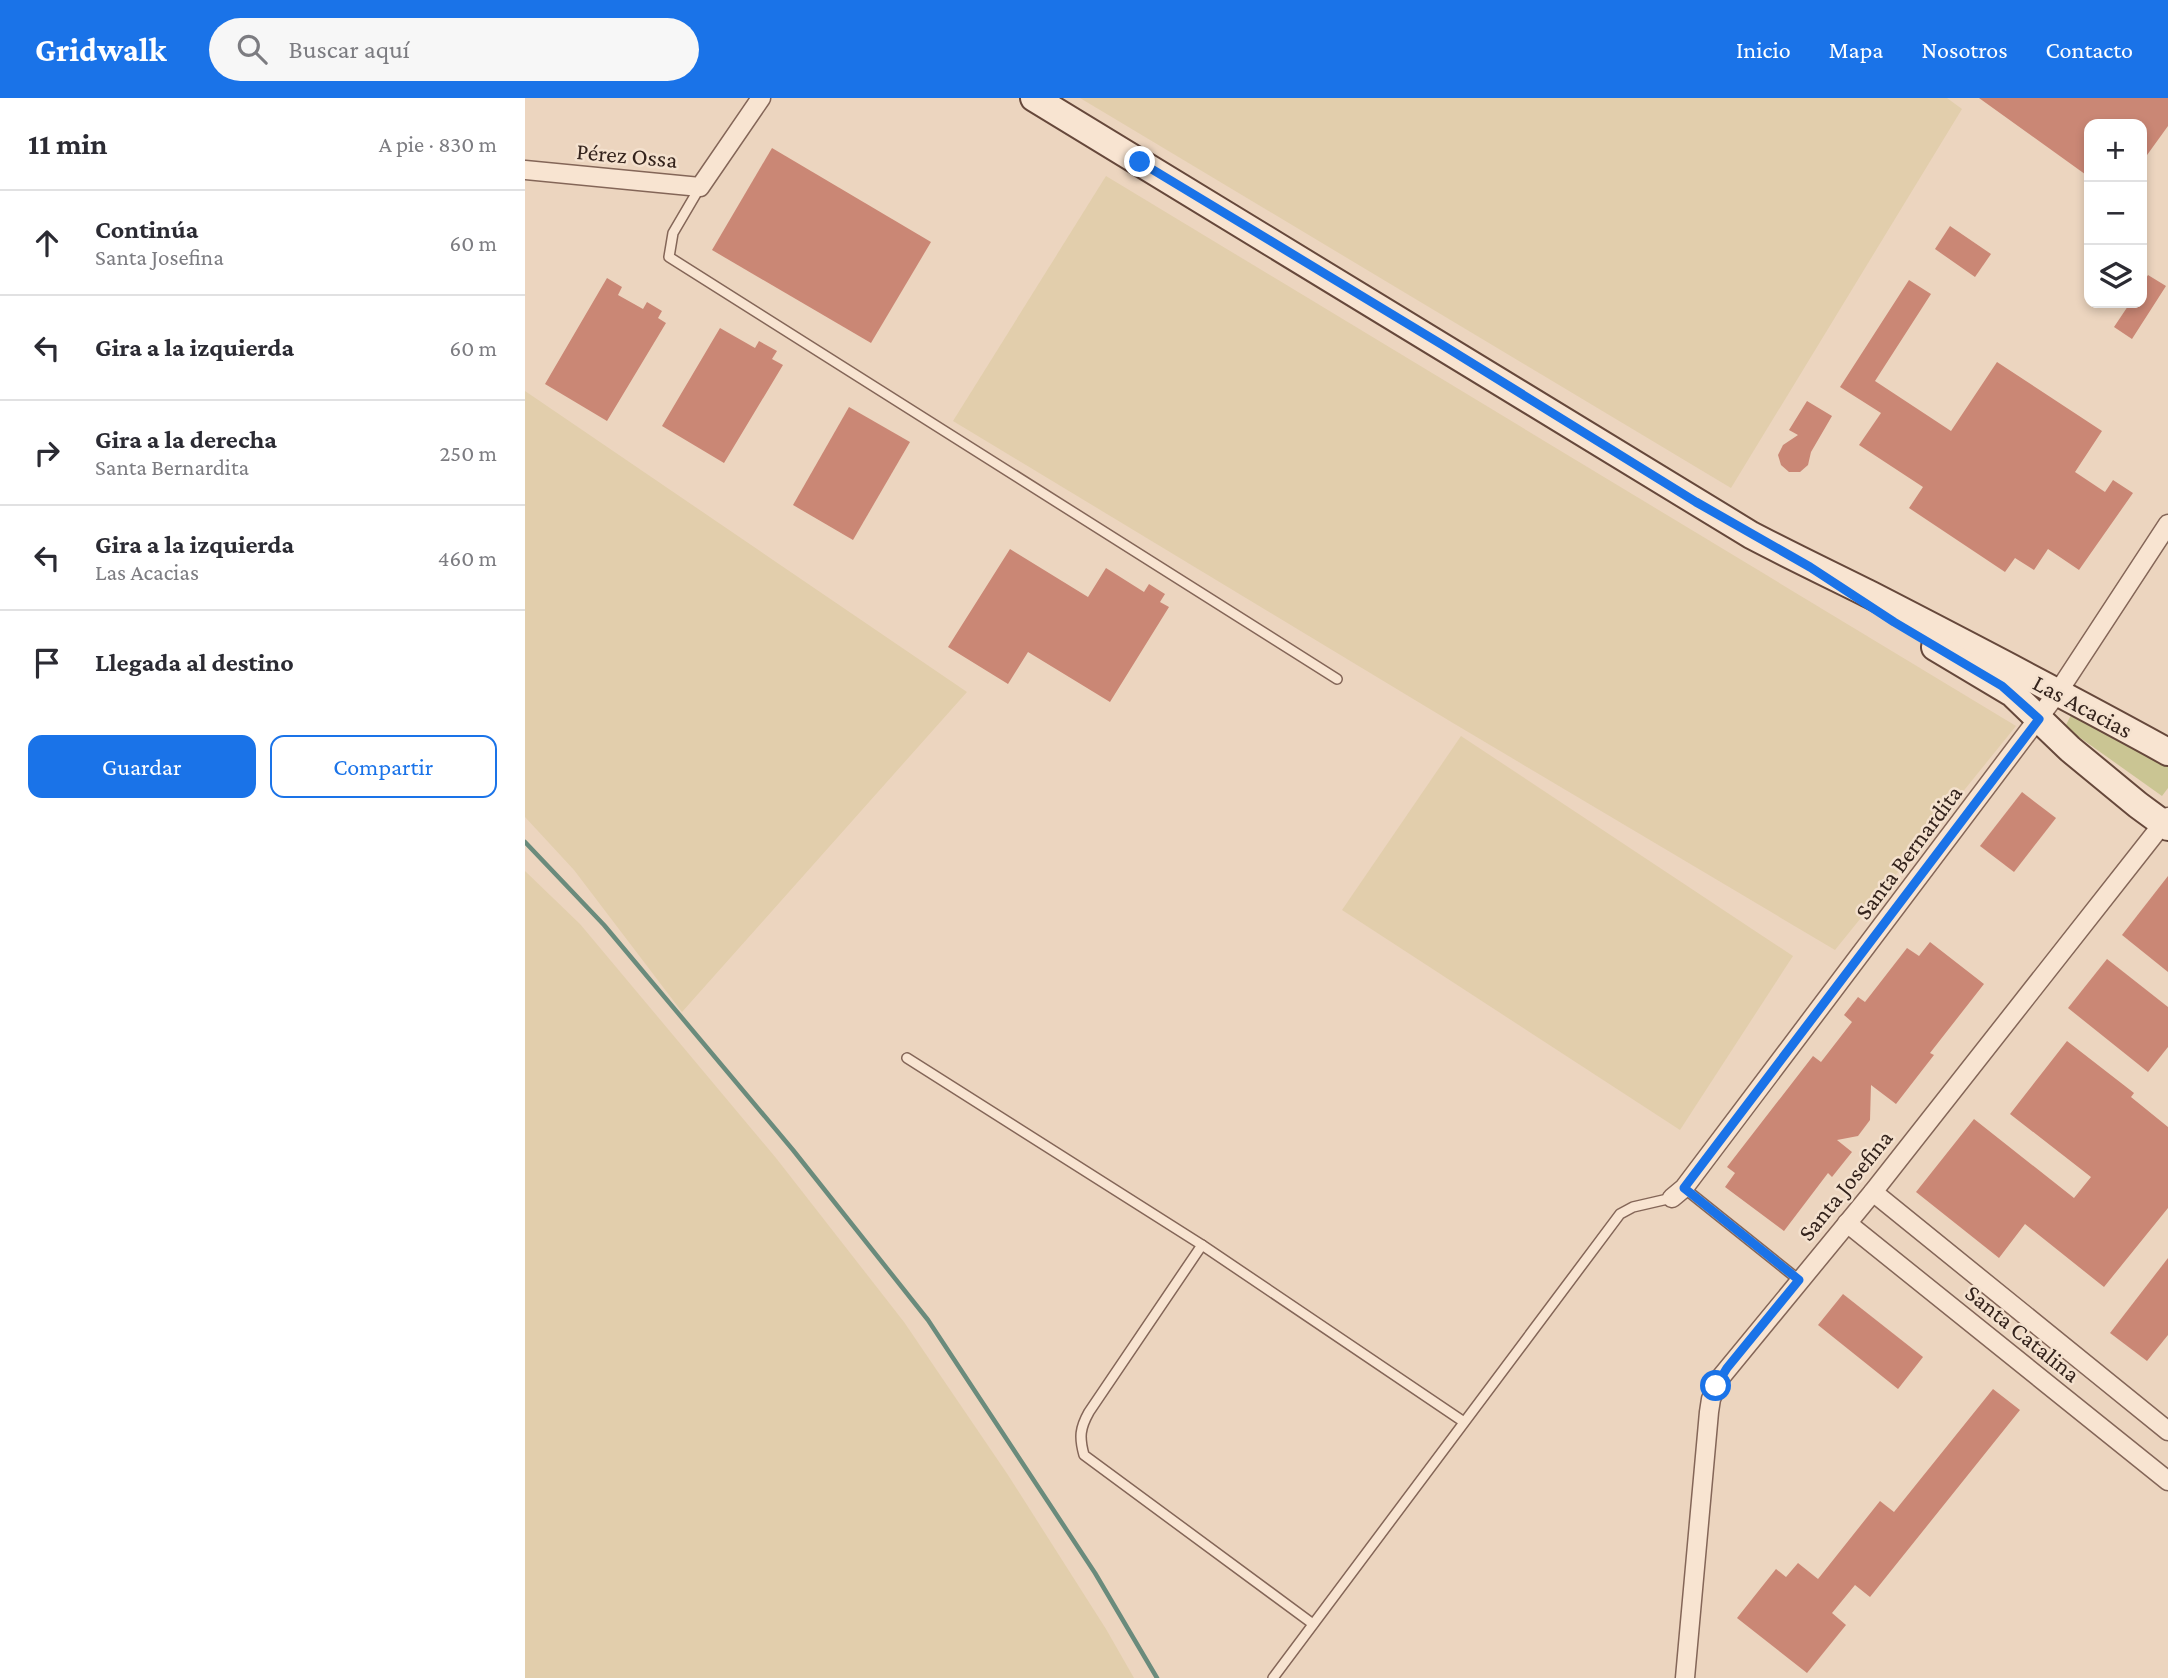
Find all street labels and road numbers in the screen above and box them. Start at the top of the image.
street label: Pérez Ossa [575,137,679,173]
street label: Las Acacias [2029,669,2137,743]
street label: Santa Bernardita [1849,780,1967,924]
street label: Santa Josefina [1792,1124,1898,1246]
street label: Santa Catalina [1960,1279,2086,1387]

